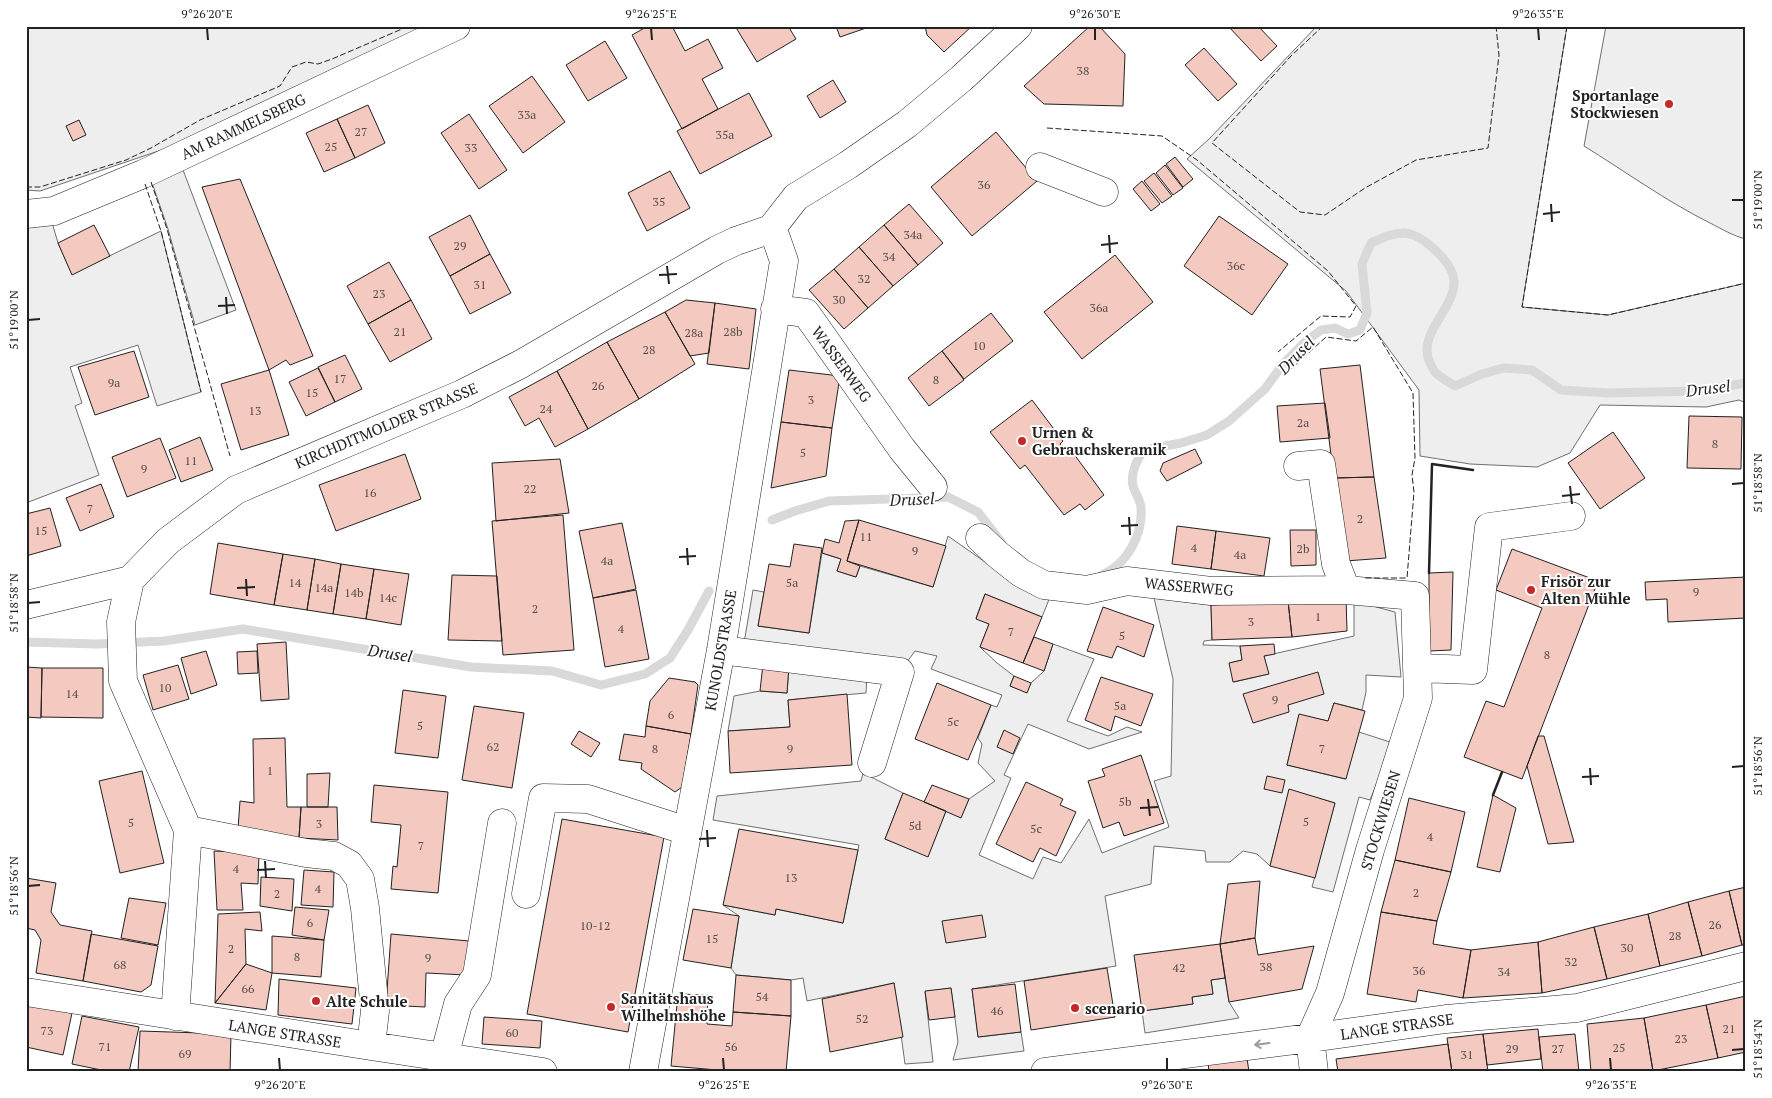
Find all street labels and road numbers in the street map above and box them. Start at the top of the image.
street label: AM RAMMELSBERG [178,88,309,164]
street label: WASSERWEG [808,322,877,407]
street label: KIRCHDITMOLDER STRASSE [292,377,480,473]
street label: WASSERWEG [1144,572,1235,600]
street label: KUNOLDSTRASSE [700,588,740,712]
street label: STOCKWIESEN [1355,768,1405,872]
street label: LANGE STRASSE [1339,1008,1455,1044]
street label: LANGE STRASSE [227,1014,343,1052]

